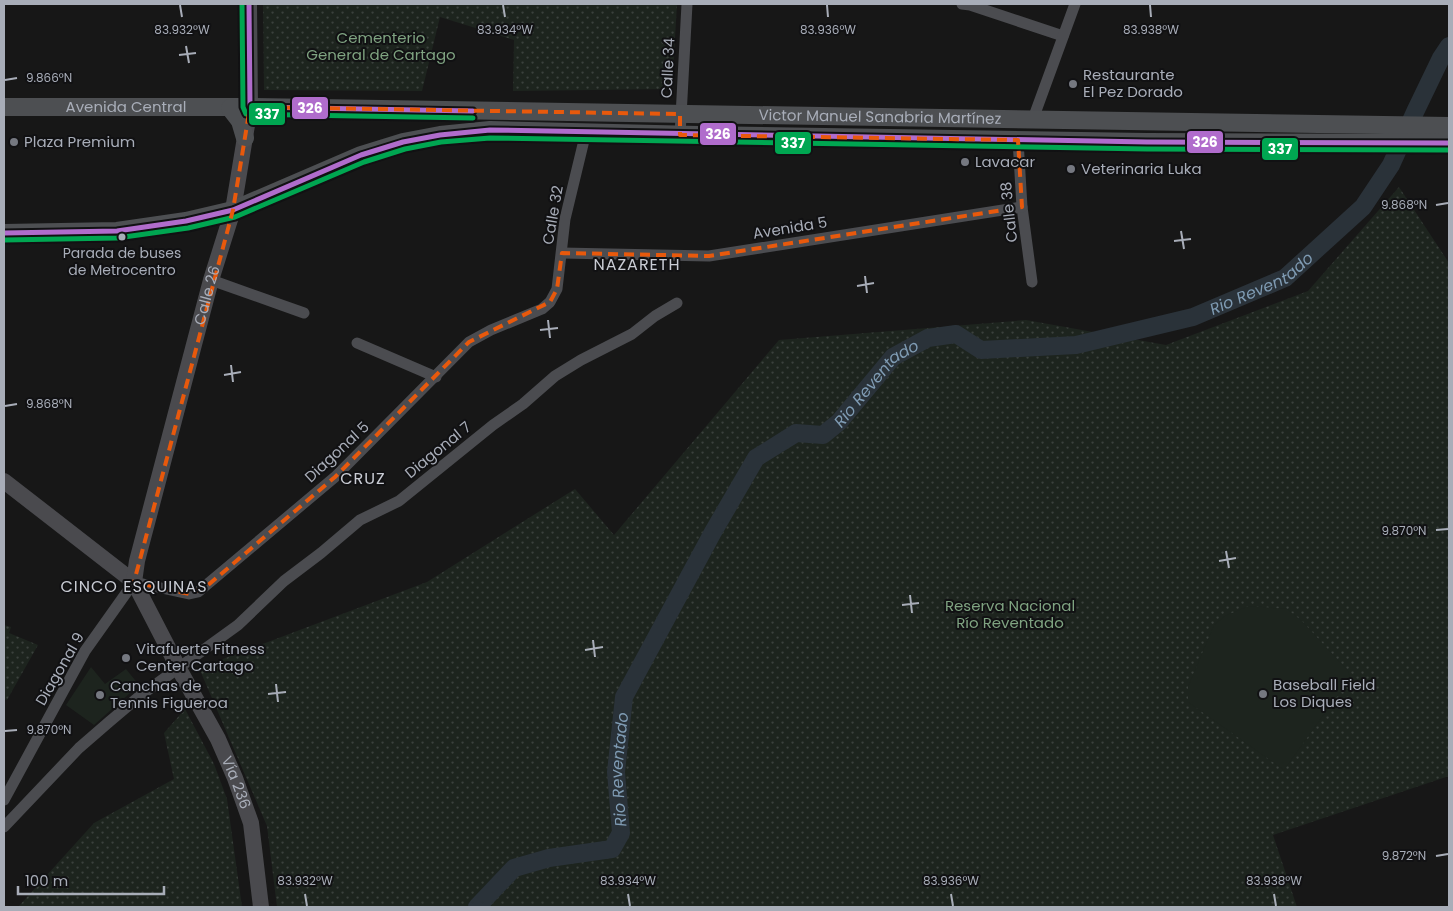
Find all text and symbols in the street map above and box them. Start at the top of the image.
text: 83.932°W [154,21,210,38]
text: 83.934°W [477,21,533,38]
text: 83.936°W [800,21,856,38]
text: 83.938°W [1123,21,1179,38]
park label: Cementerio General de Cartago [306,27,456,65]
street label: Calle 34 [655,37,680,99]
place label: Restaurante El Pez Dorado [1083,64,1183,102]
text: 9.866°N [26,69,72,86]
marker: Restaurante El Pez Dorado [1067,78,1079,90]
street label: Avenida Central [66,96,186,117]
line badge: 326 [291,96,329,120]
text: 326 [297,98,323,118]
line badge: 337 [248,102,286,126]
text: 337 [255,104,280,124]
street label: Victor Manuel Sanabria Martínez [758,104,1002,129]
line badge: 326 [699,122,737,146]
text: 326 [705,124,731,144]
line badge: 326 [1186,130,1224,154]
place label: Plaza Premium [24,131,135,152]
line badge: 337 [774,131,812,155]
text: 326 [1192,132,1218,152]
text: 337 [781,133,806,153]
marker: Plaza Premium [8,136,20,148]
line badge: 337 [1261,137,1299,161]
text: 337 [1268,139,1293,159]
place label: Lavacar [975,151,1035,172]
marker: Lavacar [959,156,971,168]
place label: Veterinaria Luka [1081,158,1202,179]
marker: Veterinaria Luka [1065,163,1077,175]
street label: Calle 38 [995,181,1022,243]
street label: Calle 32 [537,184,568,246]
text: 9.868°N [1381,196,1427,213]
street label: Avenida 5 [751,211,829,244]
marker: Parada de buses de Metrocentro [117,232,127,242]
place label: Parada de buses de Metrocentro [63,243,181,280]
water label: Rio Reventado [1206,247,1318,321]
district label: NAZARETH [593,253,681,276]
street label: Calle 26 [189,263,225,327]
water label: Rio Reventado [828,334,923,432]
text: 9.868°N [26,395,72,412]
street label: Diagonal 5 [300,416,373,487]
street label: Diagonal 7 [400,416,475,483]
district label: CRUZ [340,467,386,490]
text: 9.870°N [1381,522,1427,539]
district label: CINCO ESQUINAS [60,575,208,598]
park label: Reserva Nacional Río Reventado [945,595,1075,633]
street label: Diagonal 9 [30,628,89,709]
place label: Vitafuerte Fitness Center Cartago [136,638,265,676]
marker: Vitafuerte Fitness Center Cartago [120,652,132,664]
place label: Baseball Field Los Diques [1273,674,1376,712]
place label: Canchas de Tennis Figueroa [110,675,228,713]
marker: Baseball Field Los Diques [1257,688,1269,700]
marker: Canchas de Tennis Figueroa [94,689,106,701]
water label: Rio Reventado [605,711,634,828]
text: 9.870°N [26,721,72,738]
street label: Vía 236 [217,753,256,812]
text: 9.872°N [1382,847,1426,864]
scale bar [18,864,164,896]
text: 100 m [25,870,68,891]
text: 83.932°W [277,872,333,889]
text: 83.934°W [600,872,656,889]
text: 83.936°W [923,872,979,889]
text: 83.938°W [1246,872,1302,889]

